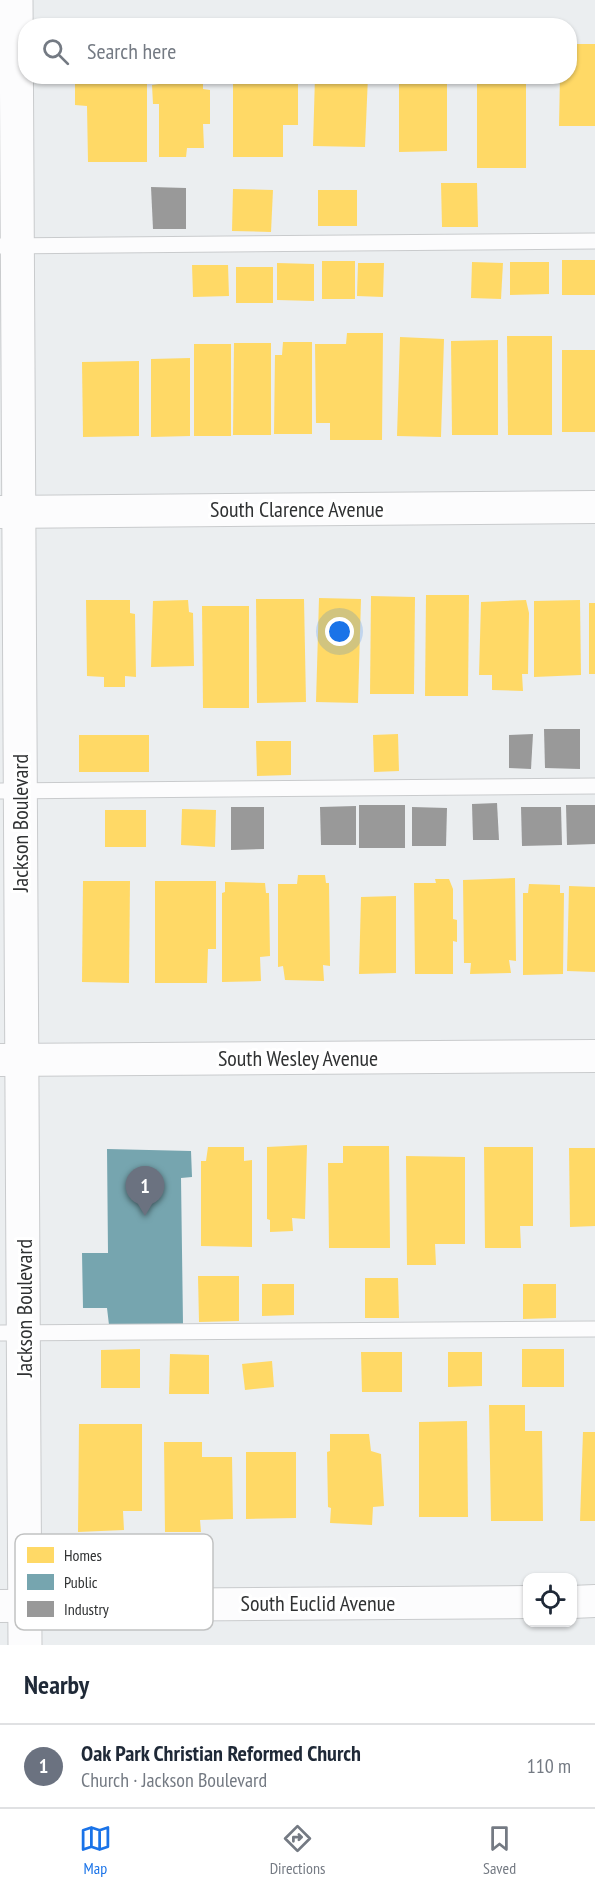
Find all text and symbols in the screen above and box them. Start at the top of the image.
search box [18,18,577,84]
icon: search [39,35,72,68]
text: Search here [87,37,176,65]
street label: South Clarence Avenue [210,495,384,523]
your location [325,617,354,646]
street label: Jackson Boulevard [6,754,34,893]
street label: South Wesley Avenue [218,1044,378,1072]
pin: 1 [126,1166,164,1216]
street label: Jackson Boulevard [10,1239,38,1378]
legend [15,1534,213,1630]
text: Homes [64,1545,102,1565]
text: Public [64,1572,98,1592]
map controls [523,1573,577,1627]
button: locate [523,1573,577,1627]
street label: South Euclid Avenue [241,1589,395,1617]
text: Industry [64,1599,109,1619]
text: Nearby [24,1668,89,1701]
text: Oak Park Christian Reformed Church [81,1739,361,1767]
text: 1 [39,1753,48,1779]
text: 110 m [527,1753,571,1779]
text: Church · Jackson Boulevard [81,1767,267,1793]
tab: Map [79,1822,112,1878]
tab: Directions [270,1822,325,1878]
tab: Saved [483,1822,516,1878]

